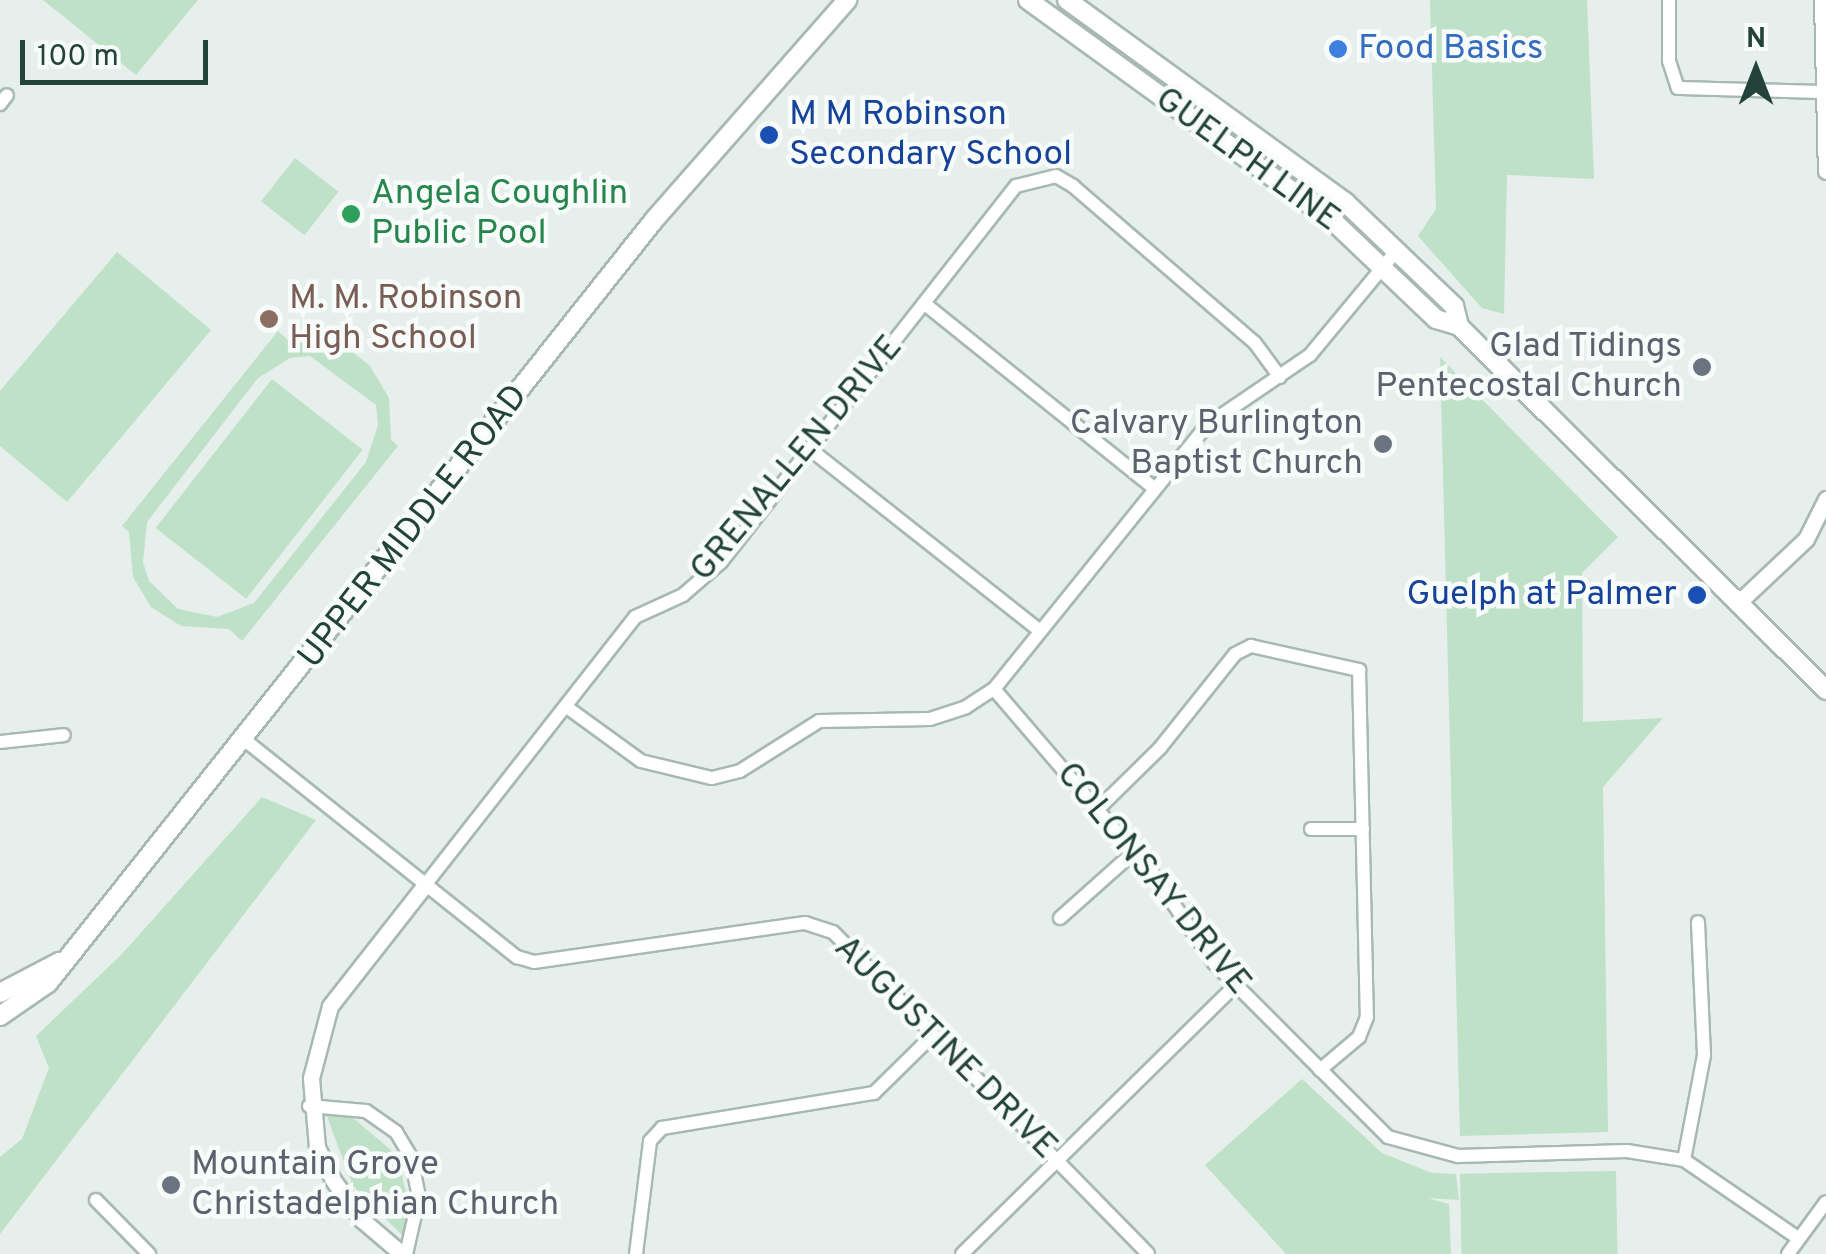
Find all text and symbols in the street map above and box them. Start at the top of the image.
scale bar [25,20,212,82]
north arrow [1706,20,1806,120]
text: N [1746,22,1766,58]
place label: Food Basics [1358,28,1543,70]
marker: Food Basics [1327,38,1349,60]
text: 100 m [37,39,119,76]
street label: GUELPH LINE [1146,79,1348,241]
place label: M M Robinson Secondary School [789,94,1072,176]
marker: M M Robinson Secondary School [758,124,780,146]
place label: Angela Coughlin Public Pool [371,173,628,255]
marker: Angela Coughlin Public Pool [340,203,362,225]
place label: M. M. Robinson High School [289,278,522,360]
marker: M. M. Robinson High School [258,308,280,330]
place label: Glad Tidings Pentecostal Church [1375,326,1682,408]
street label: GRENALLEN DRIVE [682,328,912,590]
marker: Glad Tidings Pentecostal Church [1691,356,1713,378]
street label: UPPER MIDDLE ROAD [290,377,538,677]
place label: Calvary Burlington Baptist Church [1070,403,1363,485]
marker: Calvary Burlington Baptist Church [1372,433,1394,455]
place label: Guelph at Palmer [1406,574,1677,616]
marker: Guelph at Palmer [1686,584,1708,606]
street label: COLONSAY DRIVE [1046,754,1260,1004]
street label: AUGUSTINE DRIVE [825,928,1065,1168]
place label: Mountain Grove Christadelphian Church [191,1144,559,1226]
marker: Mountain Grove Christadelphian Church [160,1174,182,1196]

